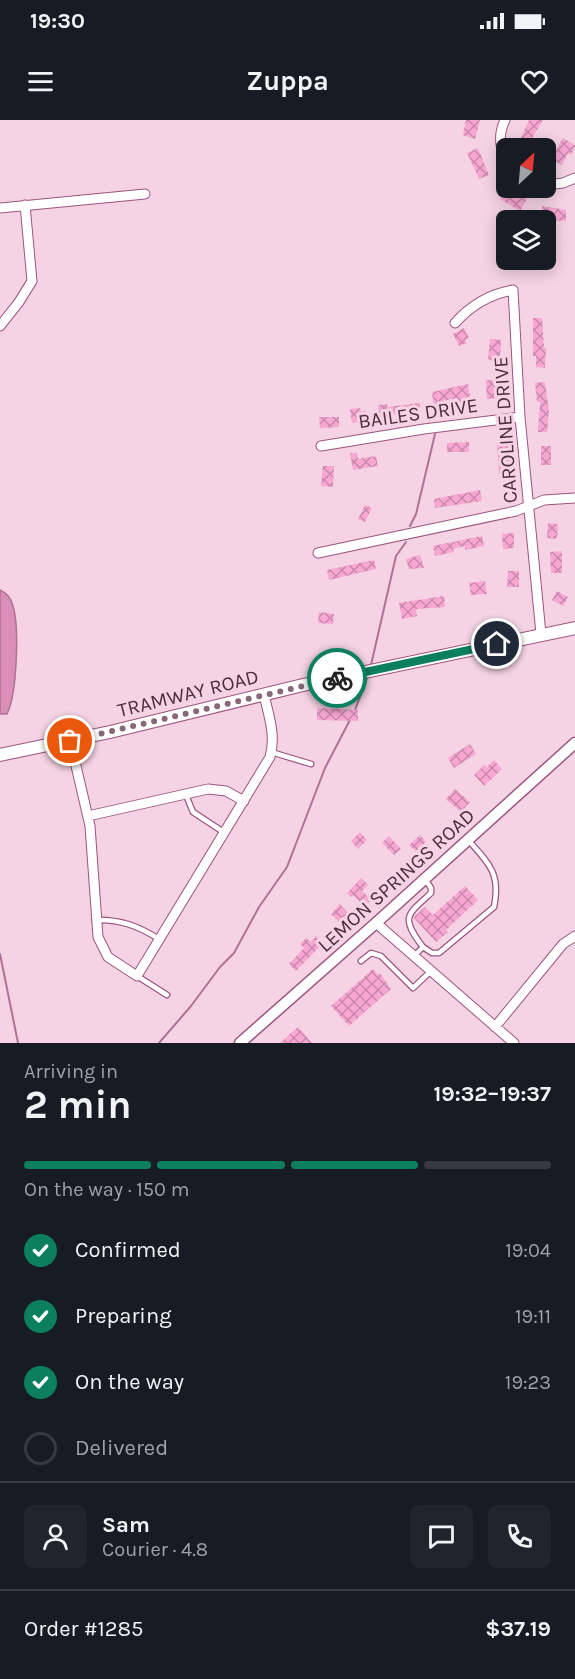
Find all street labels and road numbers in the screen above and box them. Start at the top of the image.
street label: CAROLINE DRIVE [489,356,522,504]
street label: BAILES DRIVE [357,394,479,433]
street label: TRAMWAY ROAD [115,665,261,722]
street label: LEMON SPRINGS ROAD [313,804,480,957]

